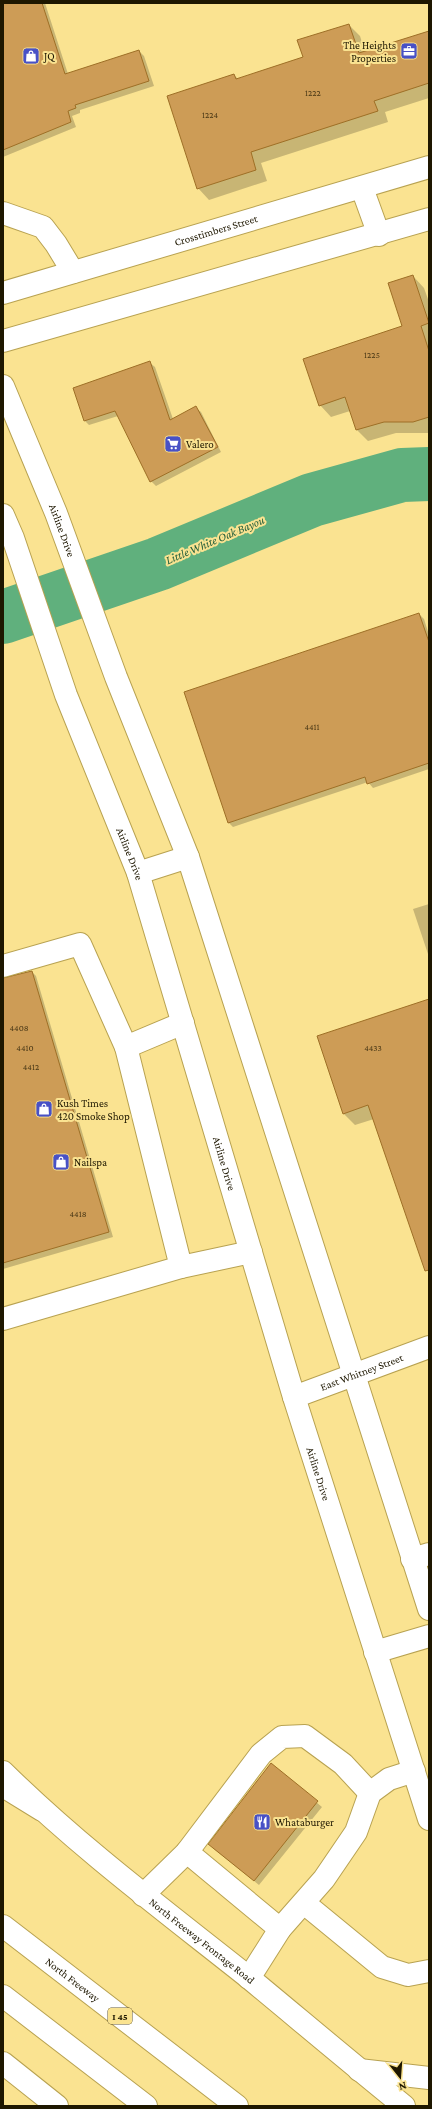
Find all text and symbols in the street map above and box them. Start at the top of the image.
place label: The Heights Properties [343,39,396,65]
office icon: The Heights Properties [399,41,419,61]
shop icon: JQ [21,46,41,66]
place label: JQ [43,50,55,63]
house number: 1222 [305,88,321,98]
house number: 1224 [202,110,218,120]
street label: Crosstimbers Street [173,212,259,248]
house number: 1225 [364,350,380,360]
supermarket icon: Valero [163,434,183,454]
place label: Valero [186,438,214,450]
street label: Airline Drive [47,502,78,559]
water label: Little White Oak Bayou [163,513,267,567]
house number: 4411 [304,722,320,732]
street label: Airline Drive [114,826,146,882]
house number: 4408 [9,1023,29,1033]
house number: 4410 [16,1043,34,1053]
house number: 4433 [364,1043,382,1053]
house number: 4412 [23,1062,39,1072]
place label: Kush Times 420 Smoke Shop [57,1097,130,1123]
shop icon: Kush Times 420 Smoke Shop [34,1099,54,1119]
street label: Airline Drive [211,1135,238,1192]
shop icon: Nailspa [51,1152,71,1172]
place label: Nailspa [74,1156,107,1169]
house number: 4418 [69,1209,87,1219]
street label: East Whitney Street [318,1351,405,1393]
street label: Airline Drive [304,1445,333,1502]
restaurant icon: Whataburger [252,1812,272,1832]
place label: Whataburger [275,1816,334,1829]
street label: North Freeway Frontage Road [147,1896,257,1986]
street label: North Freeway [43,1955,103,2006]
road number: I 45 [108,2008,132,2024]
north arrow [380,2057,420,2097]
text: N [397,2080,408,2094]

